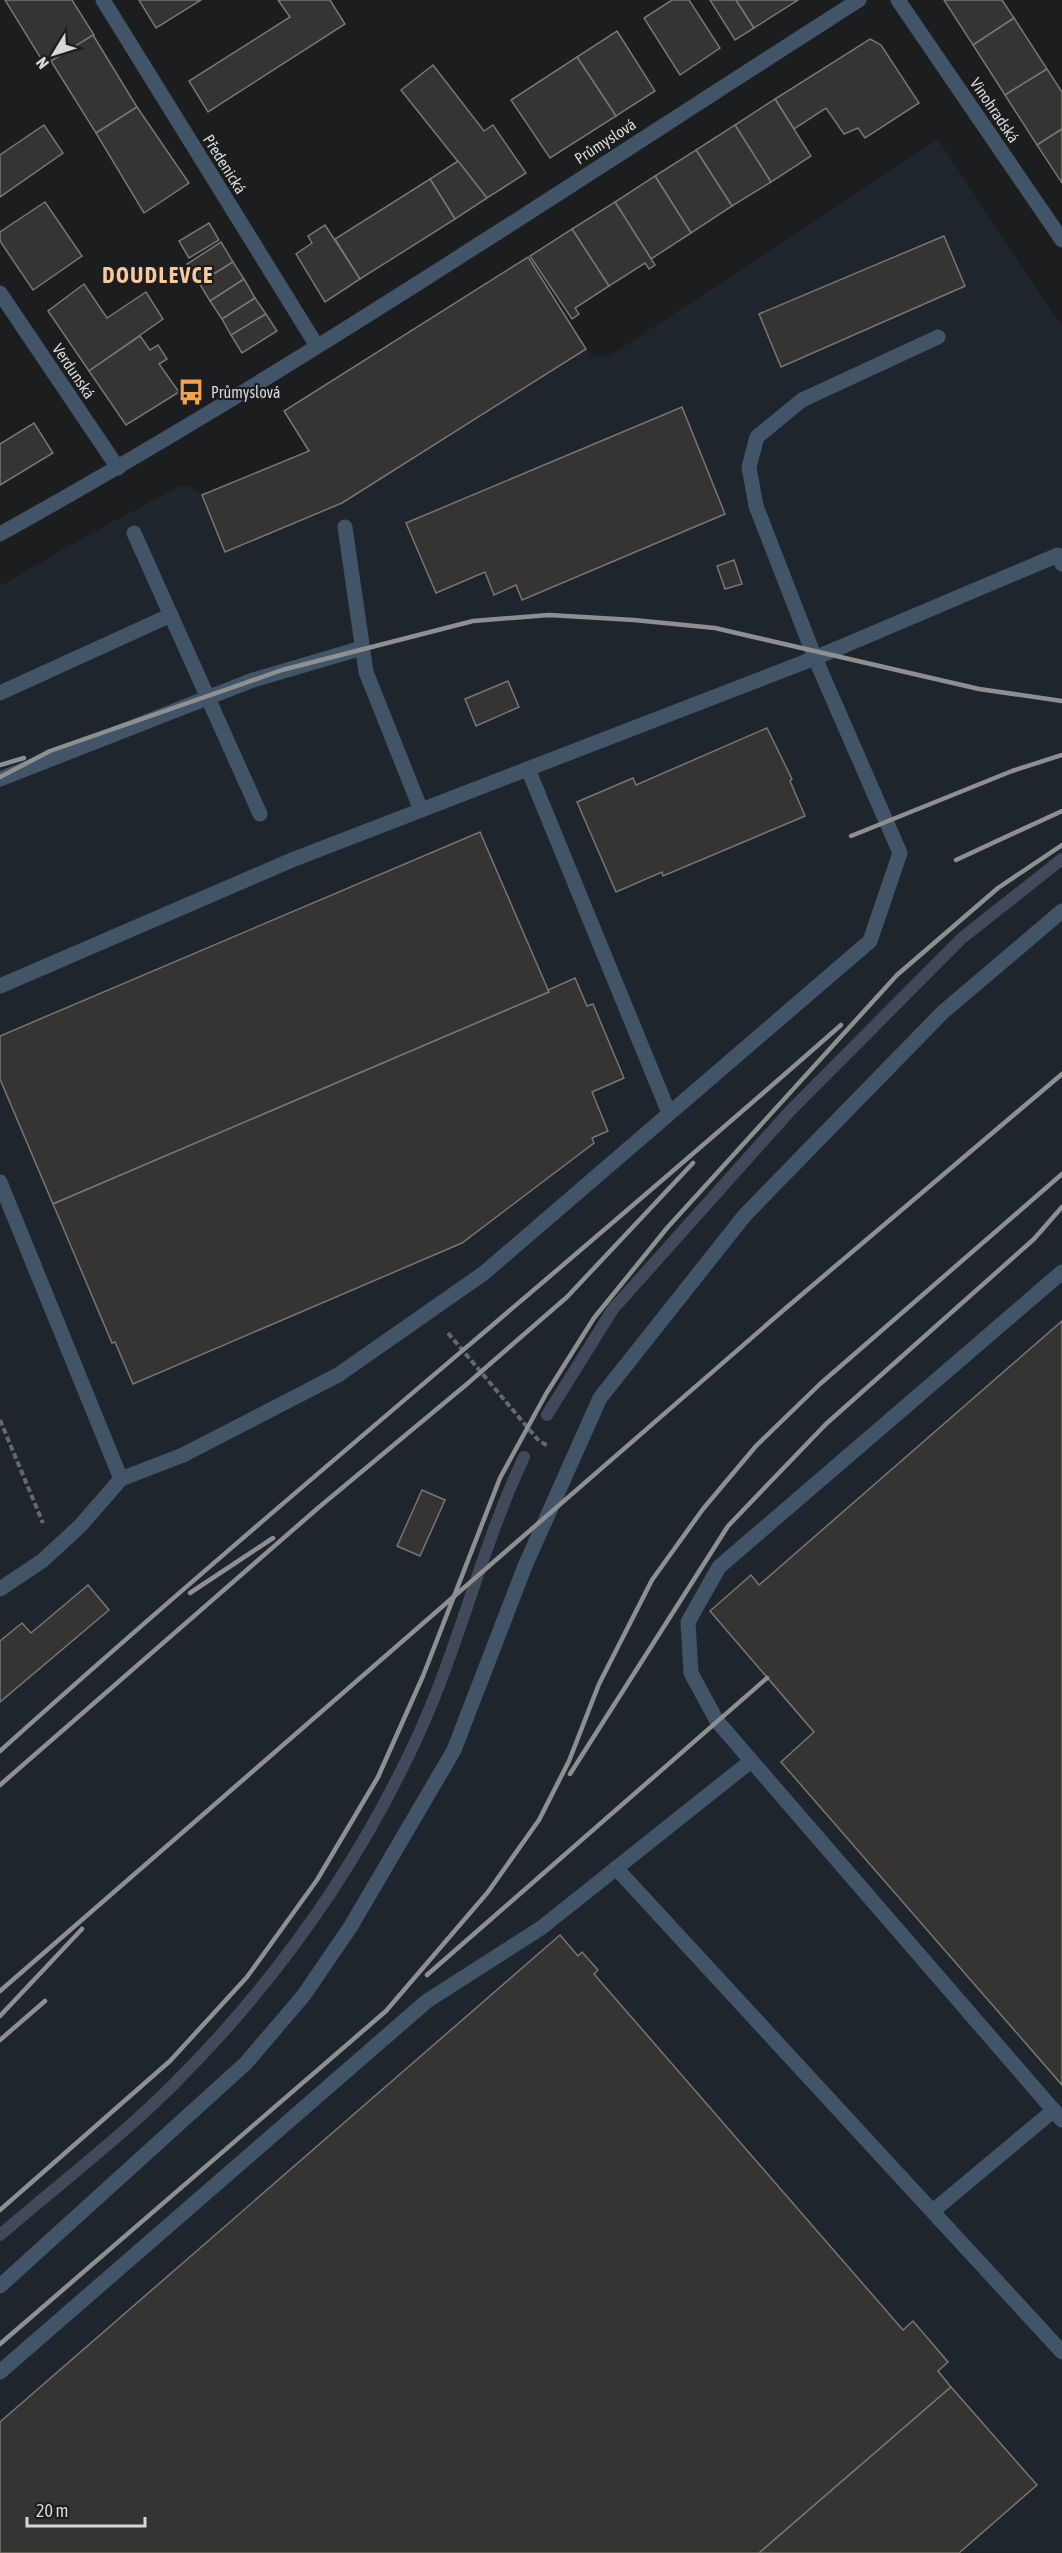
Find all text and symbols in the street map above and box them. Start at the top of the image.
north arrow [24,24,84,84]
text: N [32,54,52,73]
street label: Vinohradská [967,74,1023,146]
street label: Průmyslová [571,115,640,168]
street label: Předenická [200,131,250,197]
district label: DOUDLEVCE [102,262,214,288]
street label: Verdunská [49,340,99,402]
bus stop icon: Průmyslová [176,377,206,407]
place label: Průmyslová [211,383,280,402]
scale bar [27,2490,146,2528]
text: 20 m [36,2500,68,2521]

